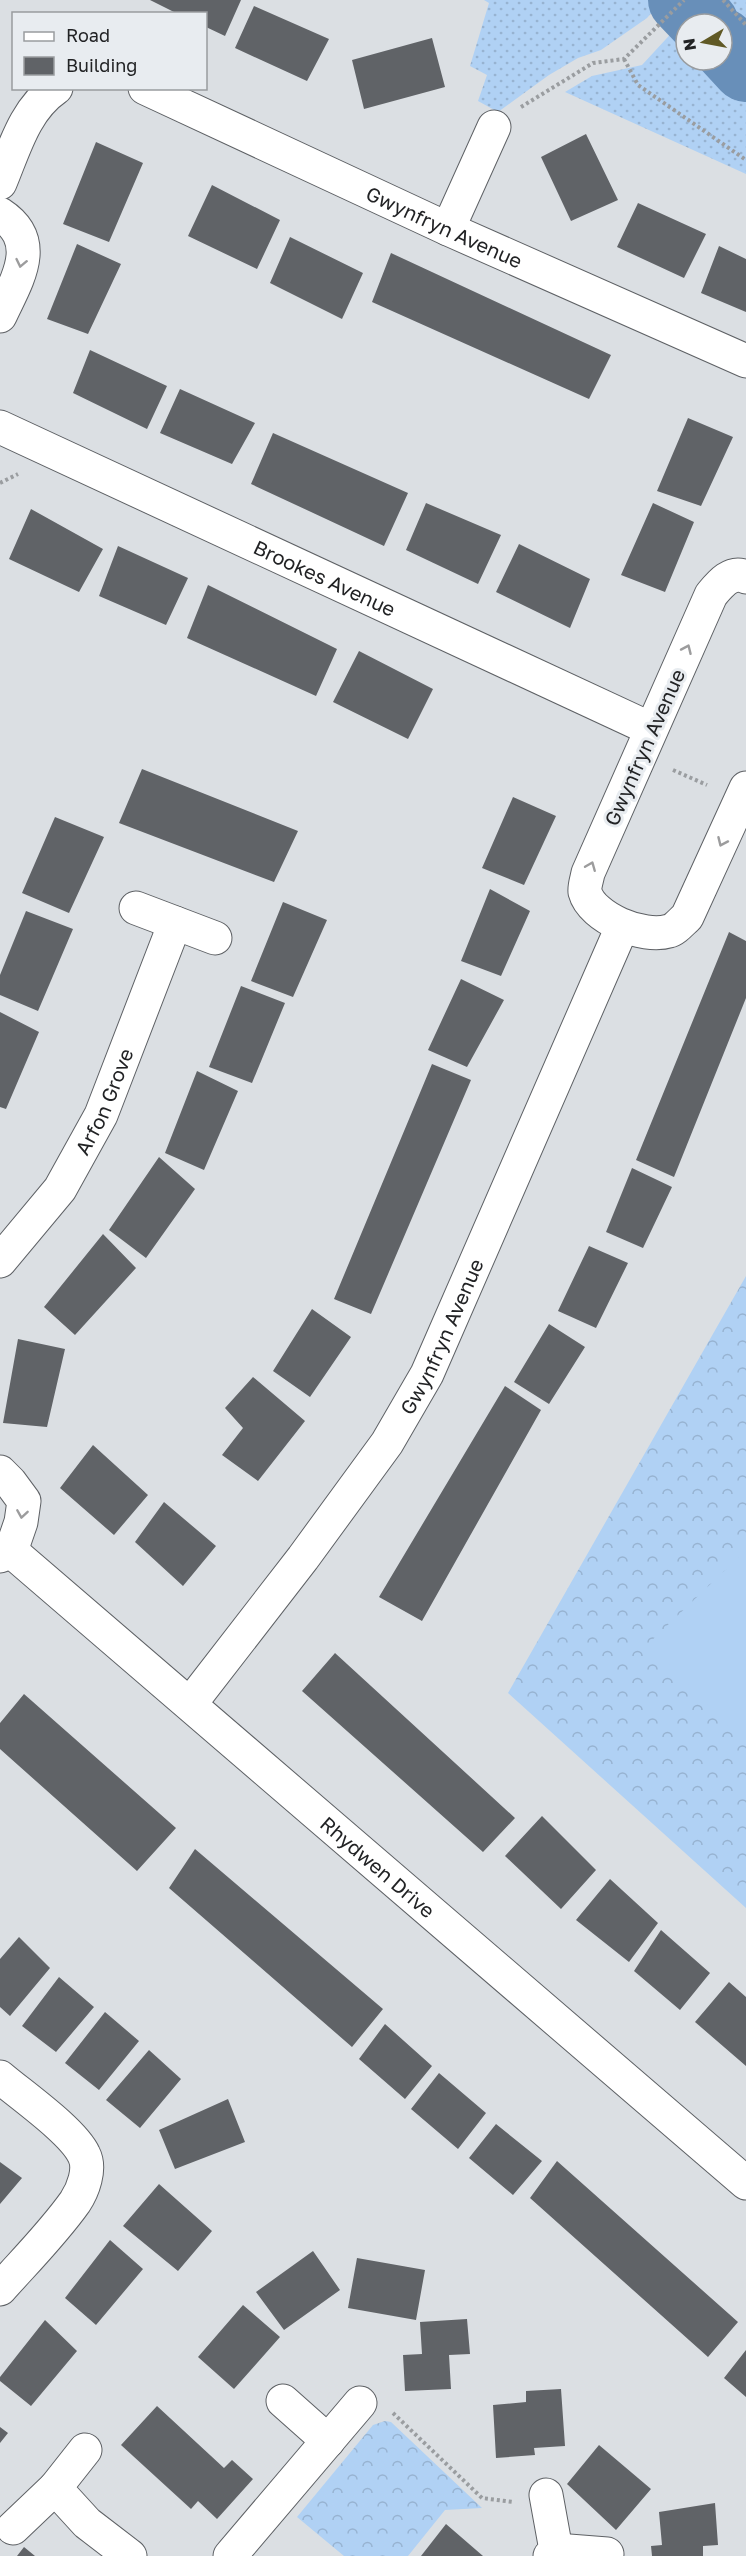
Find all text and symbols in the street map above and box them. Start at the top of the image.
legend [12,12,207,90]
north arrow [674,12,734,72]
text: Road [66,24,110,46]
text: N [678,37,700,52]
text: Building [66,54,137,76]
street label: Gwynfryn Avenue [362,181,526,273]
one-way arrow [16,258,29,268]
street label: Brookes Avenue [250,534,400,621]
one-way arrow [680,644,692,655]
street label: Gwynfryn Avenue [599,665,689,829]
one-way arrow [717,835,729,846]
one-way arrow [584,861,596,872]
street label: Arfon Grove [70,1045,138,1159]
street label: Gwynfryn Avenue [394,1255,488,1418]
one-way arrow [16,1509,29,1519]
street label: Rhydwen Drive [316,1811,440,1922]

